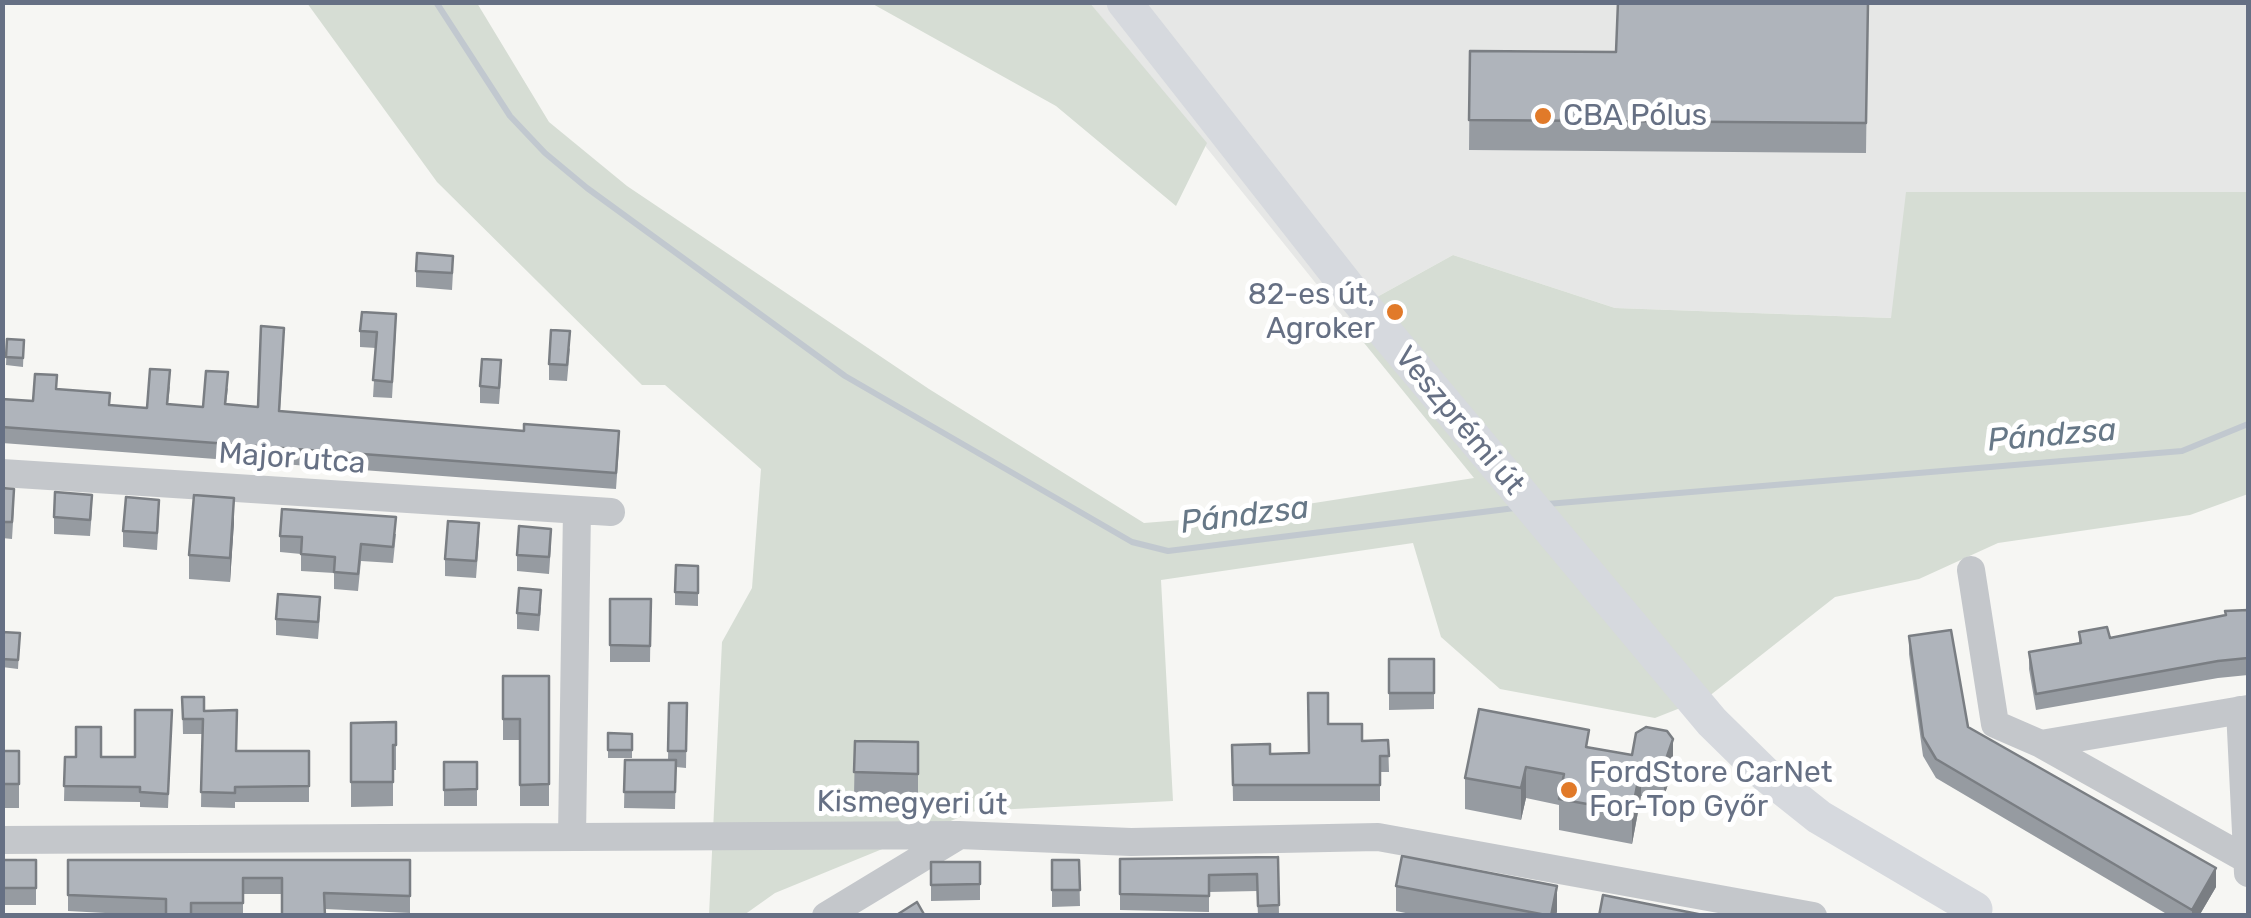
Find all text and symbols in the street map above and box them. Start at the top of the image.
place label: CBA Pólus [1563,98,1707,134]
marker: CBA Pólus [1532,105,1554,127]
place label: 82-es út, Agroker [1248,277,1375,348]
marker: 82-es út, Agroker [1384,301,1406,323]
street label: Veszprémi út [1387,340,1531,502]
water label: Pándzsa [1986,411,2118,461]
street label: Major utca [217,436,367,482]
water label: Pándzsa [1179,489,1311,543]
place label: FordStore CarNet For-Top Győr [1589,755,1832,826]
marker: FordStore CarNet For-Top Győr [1558,779,1580,801]
street label: Kismegyeri út [816,784,1008,824]

